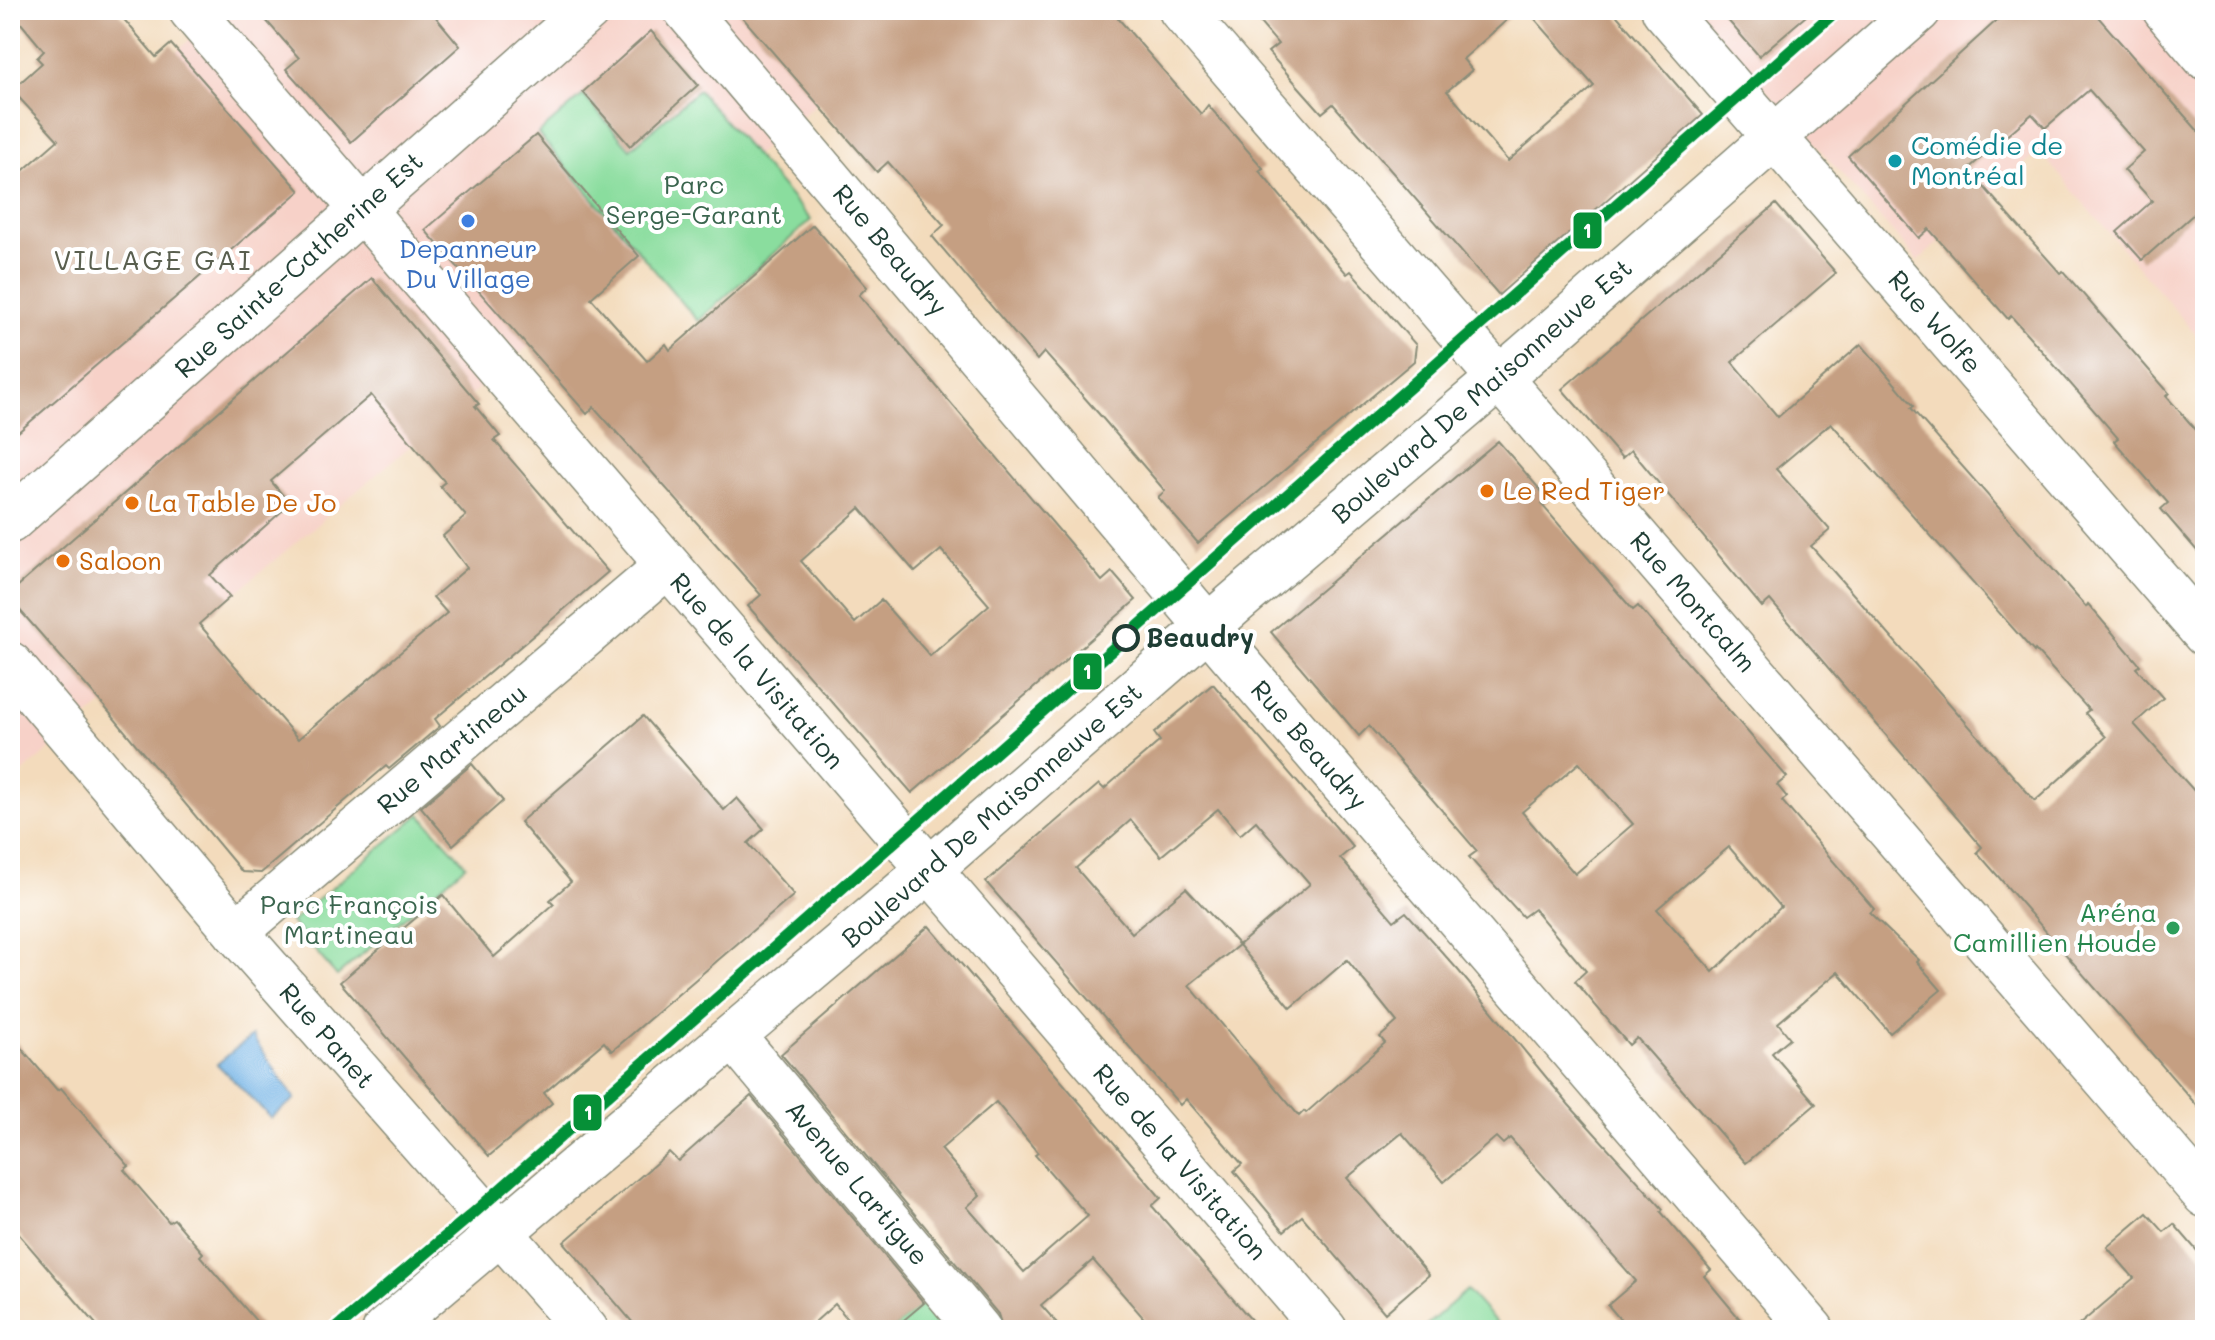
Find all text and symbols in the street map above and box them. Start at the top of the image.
place label: Comédie de Montréal [1911,128,2063,192]
street label: Rue Sainte-Catherine Est [167,144,430,385]
marker: Comédie de Montréal [1886,152,1904,170]
park label: Parc Serge-Garant [606,167,782,231]
street label: Rue Beaudry [826,177,956,322]
line badge: 1 [1572,211,1603,250]
marker: Depanneur Du Village [459,212,477,230]
text: 1 [1582,215,1592,244]
place label: Depanneur Du Village [399,231,537,295]
district label: VILLAGE GAI [53,241,253,277]
street label: Boulevard De Maisonneuve Est [1324,250,1639,530]
street label: Rue Wolfe [1881,263,1990,380]
place label: Le Red Tiger [1503,473,1665,507]
marker: Le Red Tiger [1478,482,1496,500]
place label: La Table De Jo [148,485,336,519]
marker: La Table De Jo [123,494,141,512]
street label: Rue Montcalm [1623,524,1764,679]
place label: Saloon [79,543,162,577]
marker: Saloon [54,552,72,570]
street label: Rue de la Visitation [663,565,852,776]
place label: Beaudry [1146,620,1254,654]
marker: Beaudry [1113,625,1139,651]
line badge: 1 [1072,652,1103,691]
text: 1 [1082,656,1092,685]
street label: Rue Beaudry [1244,672,1375,816]
street label: Boulevard De Maisonneuve Est [834,674,1149,954]
street label: Rue Martineau [369,676,533,821]
park label: Parc François Martineau [260,887,438,951]
place label: Aréna Camillien Houde [1953,895,2157,959]
marker: Aréna Camillien Houde [2164,919,2182,937]
street label: Rue Panet [273,975,383,1095]
street label: Rue de la Visitation [1086,1056,1275,1267]
line badge: 1 [572,1093,603,1132]
street label: Avenue Lartigue [779,1093,937,1272]
text: 1 [583,1097,593,1126]

